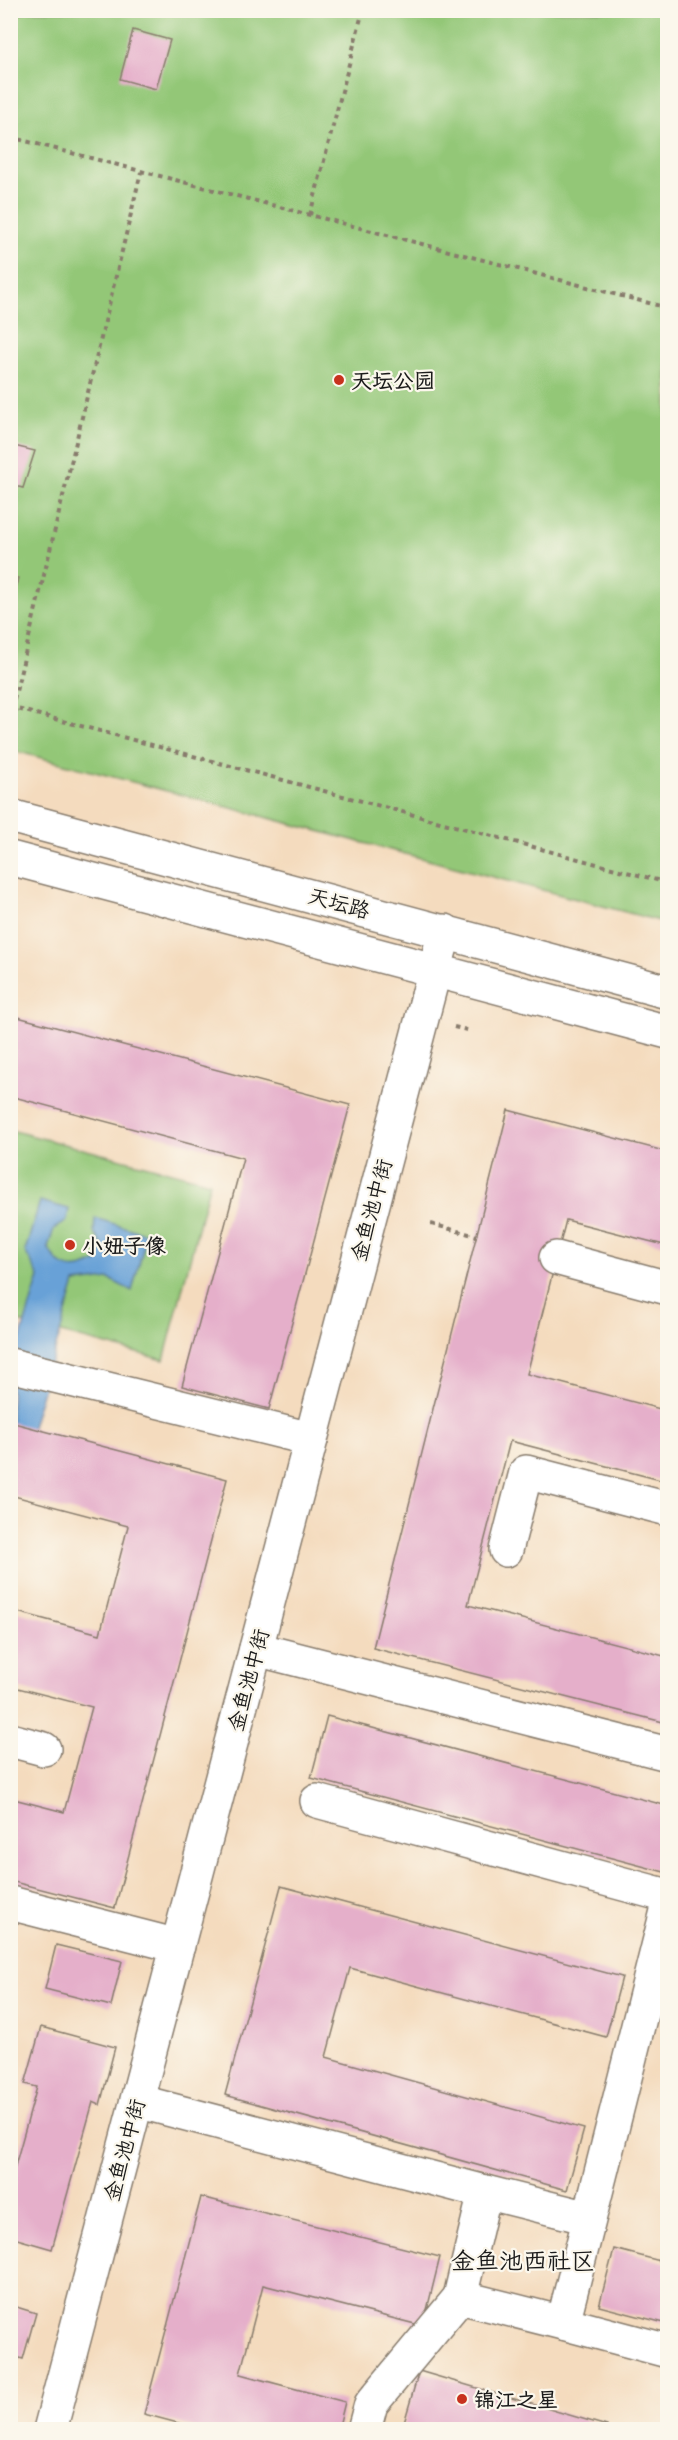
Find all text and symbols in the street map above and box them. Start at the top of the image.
place label: 天坛公园 [351,366,435,395]
marker: 天坛公园 [332,373,346,387]
street label: 天坛路 [305,881,373,925]
street label: 金鱼池中街 [343,1156,399,1264]
place label: 小妞子像 [82,1231,166,1260]
marker: 小妞子像 [63,1238,77,1252]
street label: 金鱼池中街 [220,1626,276,1734]
street label: 金鱼池中街 [96,2096,152,2204]
district label: 金鱼池西社区 [451,2244,595,2276]
place label: 锦江之星 [474,2385,558,2414]
marker: 锦江之星 [455,2392,469,2406]

